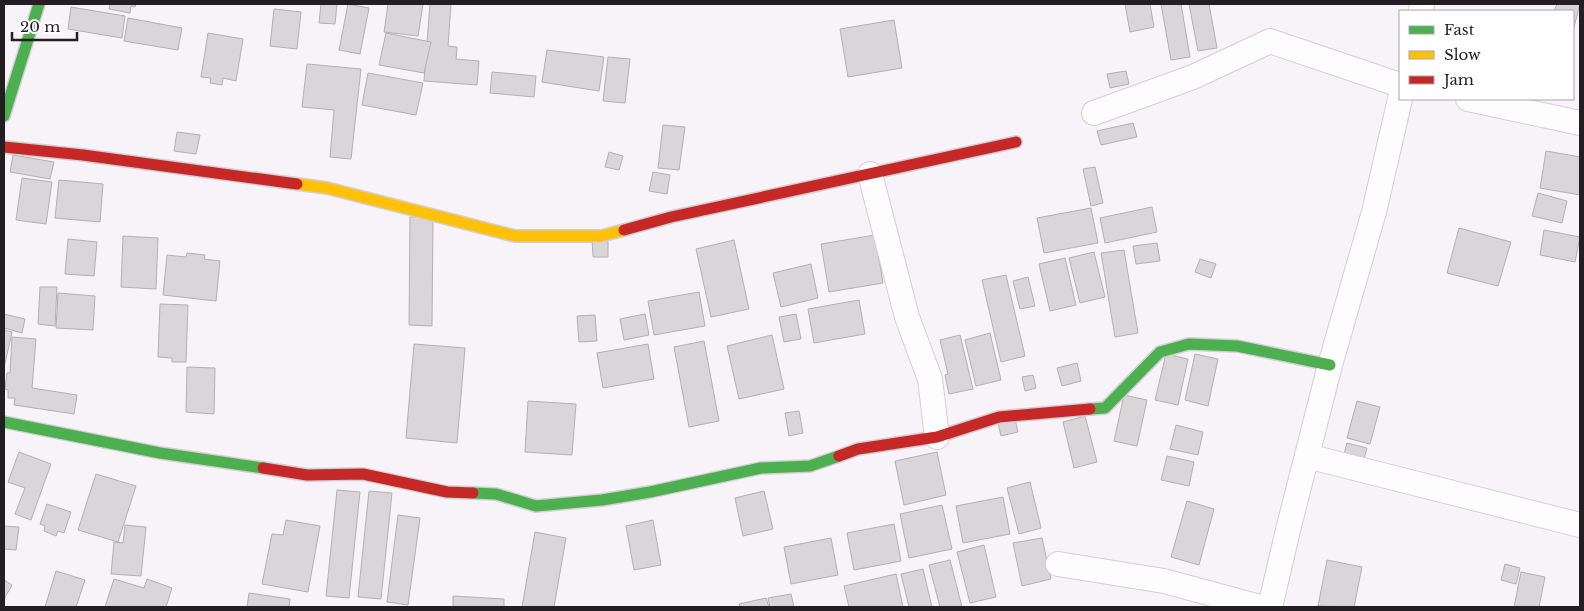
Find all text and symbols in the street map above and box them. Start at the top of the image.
scale bar [12,10,78,42]
legend [1399,10,1574,100]
text: 20 m [20,17,60,36]
text: Fast [1444,20,1475,39]
text: Slow [1444,45,1481,64]
text: Jam [1442,70,1474,89]

